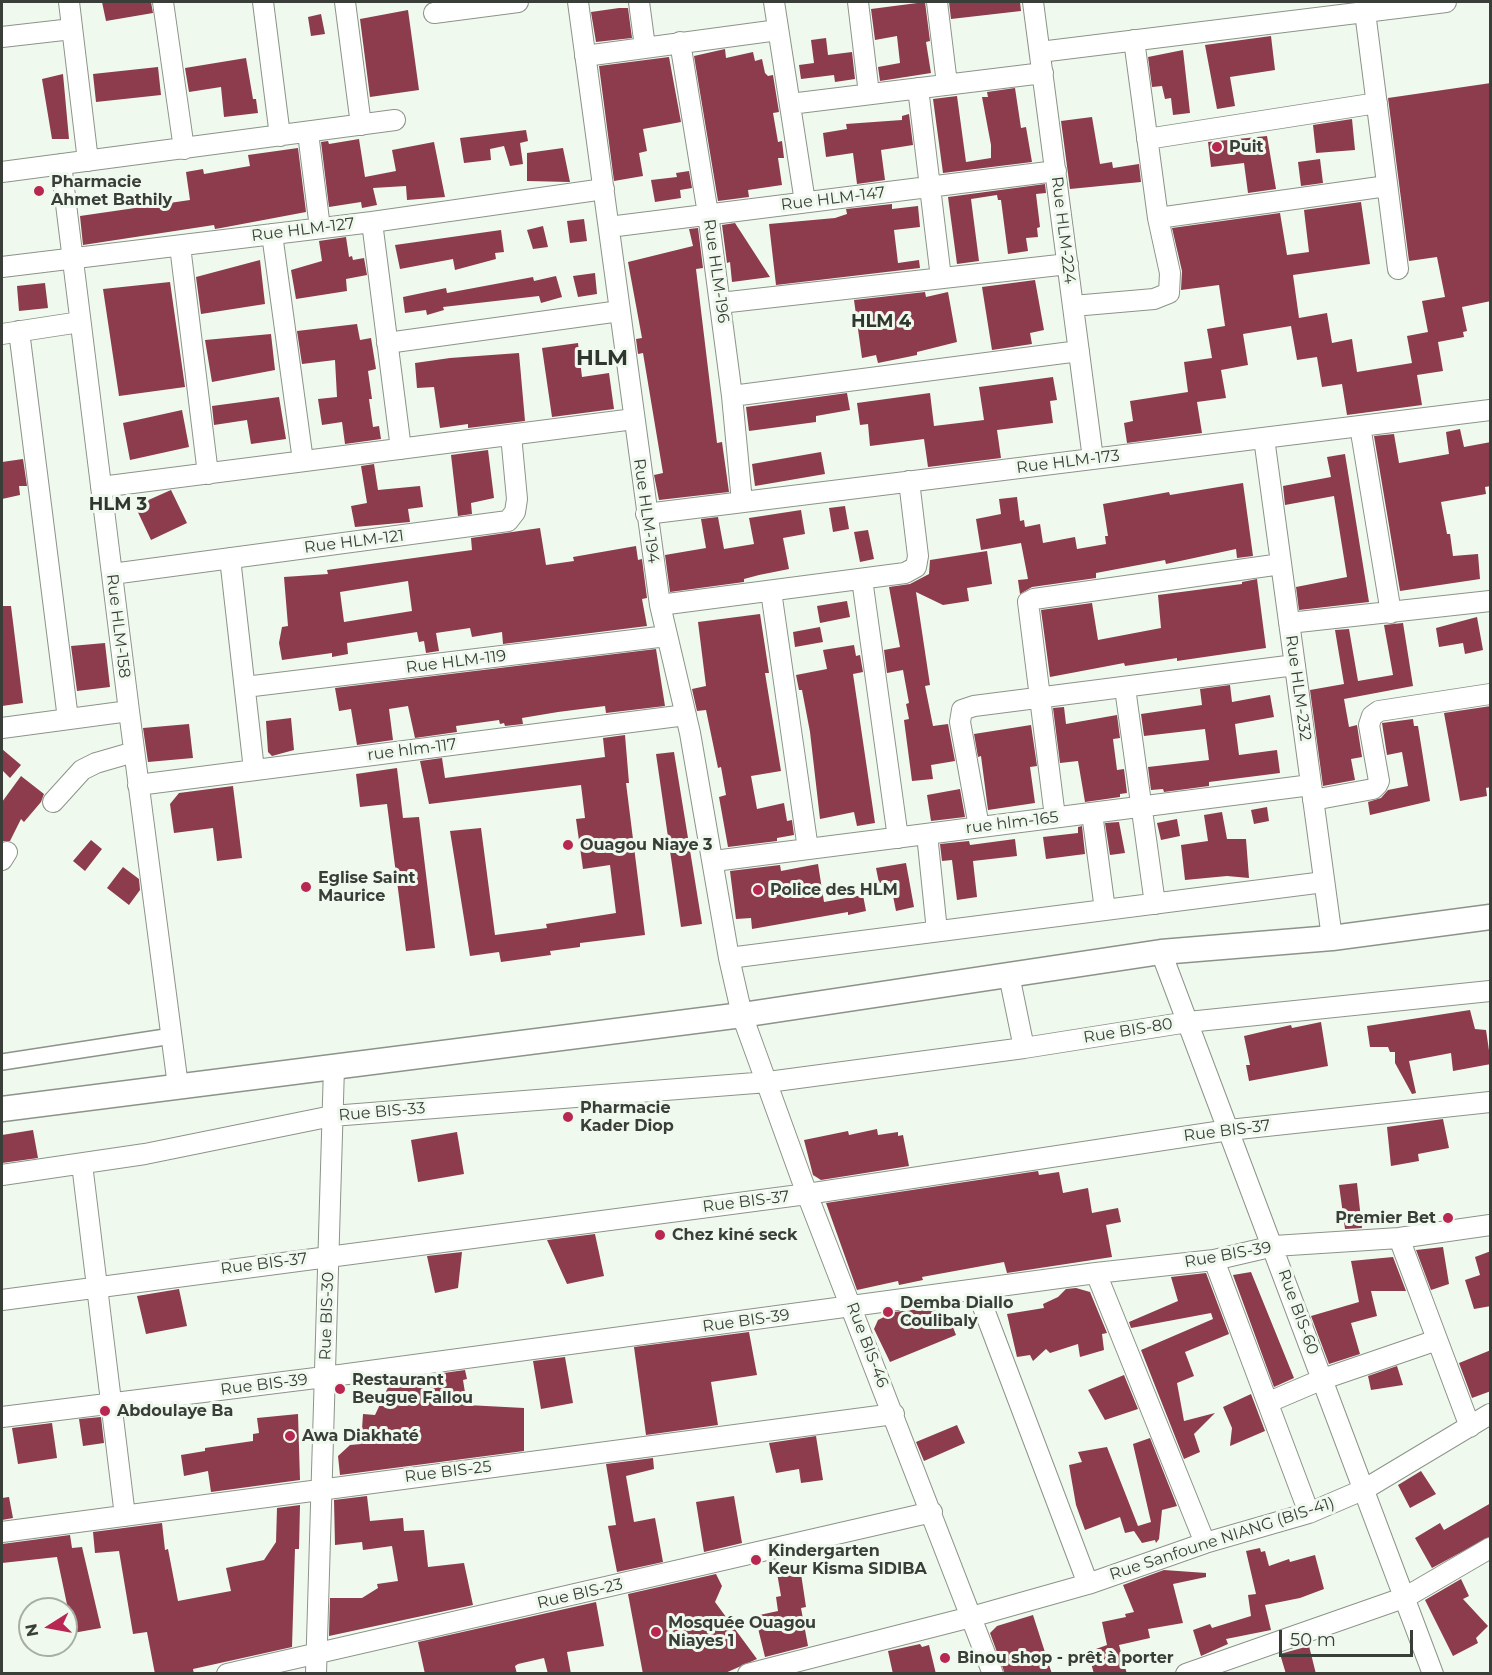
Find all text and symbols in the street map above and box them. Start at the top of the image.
place label: Puit [1229,137,1263,157]
marker: Puit [1210,140,1224,154]
place label: Pharmacie Ahmet Bathily [51,172,172,210]
street label: Rue HLM-224 [1047,175,1079,285]
street label: Rue HLM-147 [780,183,886,215]
marker: Pharmacie Ahmet Bathily [32,184,46,198]
street label: Rue HLM-127 [250,214,356,246]
street label: Rue HLM-196 [699,218,733,324]
district label: HLM 4 [851,311,911,333]
district label: HLM [576,346,628,372]
street label: Rue HLM-173 [1015,446,1121,478]
street label: Rue HLM-194 [629,457,663,565]
district label: HLM 3 [89,494,147,516]
street label: Rue HLM-121 [303,526,405,558]
street label: Rue HLM-158 [102,573,134,679]
street label: Rue HLM-232 [1281,634,1315,742]
street label: Rue HLM-119 [405,646,507,678]
street label: rue hlm-117 [366,735,458,765]
street label: rue hlm-165 [964,808,1060,838]
place label: Ouagou Niaye 3 [580,835,713,855]
marker: Ouagou Niaye 3 [561,838,575,852]
place label: Eglise Saint Maurice [318,868,416,906]
marker: Eglise Saint Maurice [299,880,313,894]
place label: Police des HLM [770,880,898,900]
marker: Police des HLM [751,883,765,897]
street label: Rue BIS-80 [1082,1014,1174,1048]
place label: Pharmacie Kader Diop [580,1098,674,1136]
street label: Rue BIS-33 [338,1099,426,1125]
marker: Pharmacie Kader Diop [561,1110,575,1124]
street label: Rue BIS-37 [1183,1116,1271,1146]
street label: Rue BIS-37 [702,1187,790,1217]
place label: Premier Bet [1335,1208,1436,1228]
marker: Premier Bet [1441,1211,1455,1225]
place label: Chez kiné seck [672,1225,797,1245]
marker: Chez kiné seck [653,1228,667,1242]
street label: Rue BIS-39 [1183,1238,1273,1272]
street label: Rue BIS-37 [220,1249,308,1279]
street label: Rue BIS-60 [1274,1267,1322,1357]
street label: Rue BIS-30 [316,1271,338,1361]
place label: Demba Diallo Coulibaly [900,1293,1013,1331]
street label: Rue BIS-46 [842,1300,892,1390]
street label: Rue BIS-39 [701,1305,791,1337]
marker: Demba Diallo Coulibaly [881,1305,895,1319]
street label: Rue BIS-39 [219,1370,309,1400]
place label: Restaurant Beugue Fallou [352,1370,473,1408]
marker: Restaurant Beugue Fallou [333,1382,347,1396]
place label: Abdoulaye Ba [117,1401,233,1421]
marker: Abdoulaye Ba [98,1404,112,1418]
place label: Awa Diakhaté [302,1426,419,1446]
marker: Awa Diakhaté [283,1429,297,1443]
street label: Rue BIS-25 [404,1457,492,1487]
street label: Rue Sanfoune NIANG (BIS-41) [1107,1493,1337,1585]
place label: Kindergarten Keur Kisma SIDIBA [768,1541,927,1579]
marker: Kindergarten Keur Kisma SIDIBA [749,1553,763,1567]
street label: Rue BIS-23 [535,1575,625,1613]
north arrow [18,1597,78,1657]
place label: Mosquée Ouagou Niayes 1 [668,1613,816,1651]
scale bar [1282,1618,1416,1656]
text: N [21,1622,42,1638]
marker: Mosquée Ouagou Niayes 1 [649,1625,663,1639]
text: 50 m [1290,1629,1336,1651]
place label: Binou shop - prêt à porter [957,1648,1174,1668]
marker: Binou shop - prêt à porter [938,1651,952,1665]

